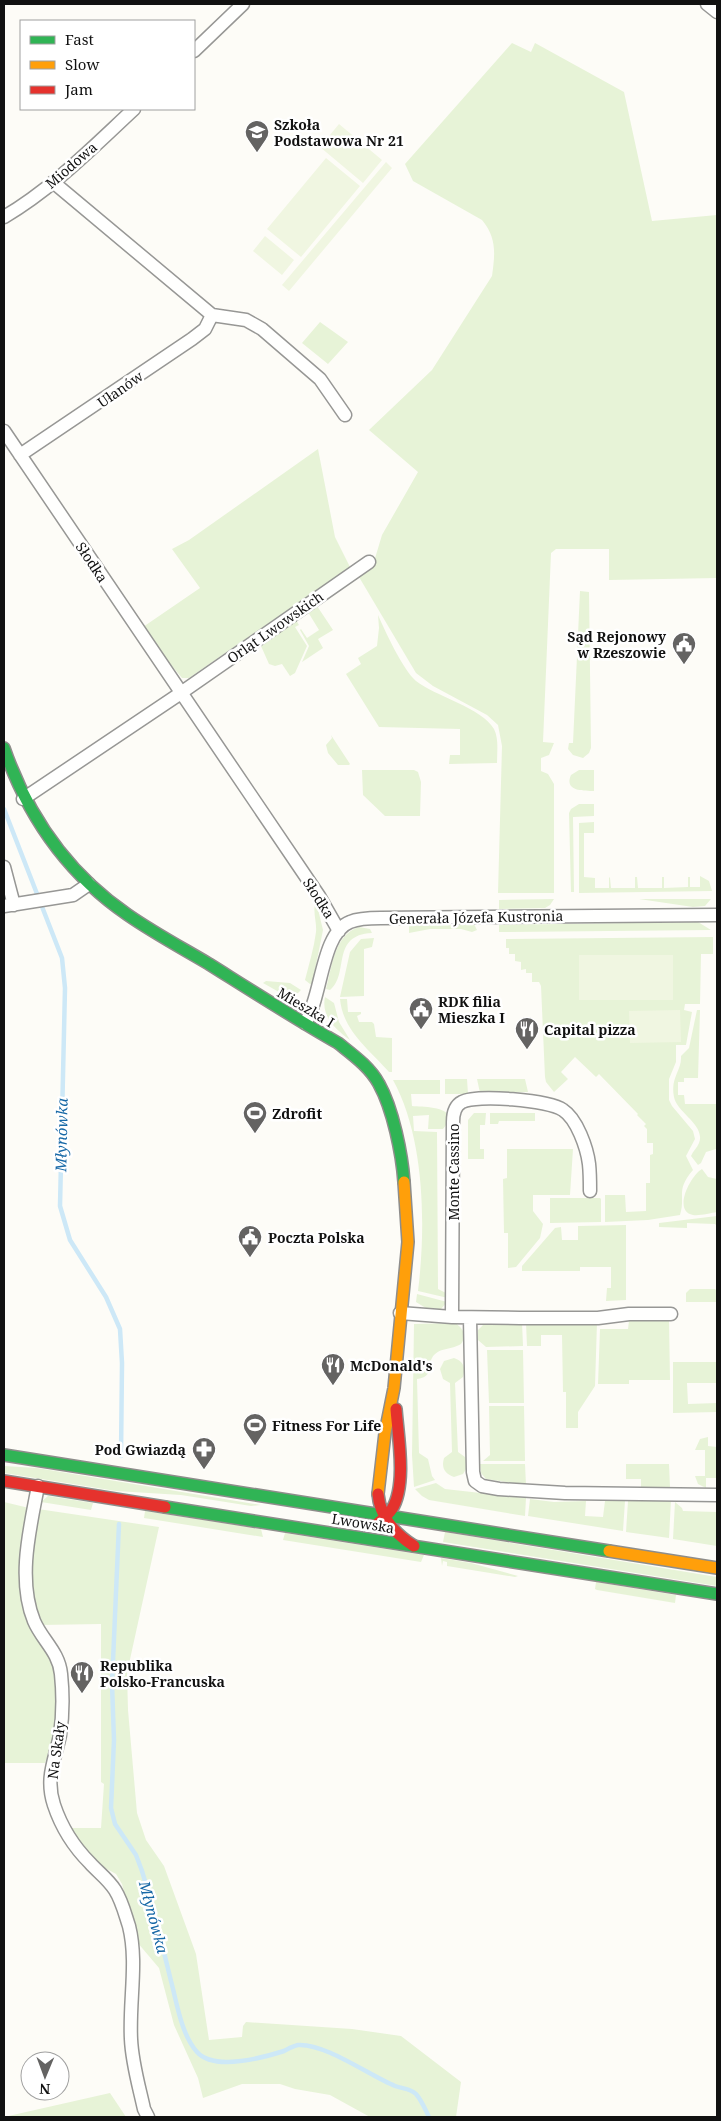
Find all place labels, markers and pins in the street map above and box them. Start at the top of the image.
place label: Szkoła Podstawowa Nr 21 [274,115,404,150]
school or university icon: Szkoła Podstawowa Nr 21 [244,119,270,153]
place label: Sąd Rejonowy w Rzeszowie [567,627,667,662]
public building icon: Sąd Rejonowy w Rzeszowie [671,631,697,665]
place label: RDK filia Mieszka I [438,992,505,1027]
public building icon: RDK filia Mieszka I [408,996,434,1030]
restaurant icon: Capital pizza [514,1016,540,1050]
place label: Capital pizza [544,1020,636,1039]
sports icon: Zdrofit [242,1100,268,1134]
place label: Zdrofit [272,1104,322,1123]
public building icon: Poczta Polska [237,1224,263,1258]
place label: Poczta Polska [268,1228,365,1247]
restaurant icon: McDonald's [320,1352,346,1386]
place label: McDonald's [350,1356,433,1375]
sports icon: Fitness For Life [242,1412,268,1446]
place label: Fitness For Life [272,1416,381,1435]
pharmacy icon: Pod Gwiazdą [191,1436,217,1470]
place label: Pod Gwiazdą [95,1440,186,1459]
place label: Republika Polsko-Francuska [100,1656,225,1691]
restaurant icon: Republika Polsko-Francuska [69,1660,95,1694]

